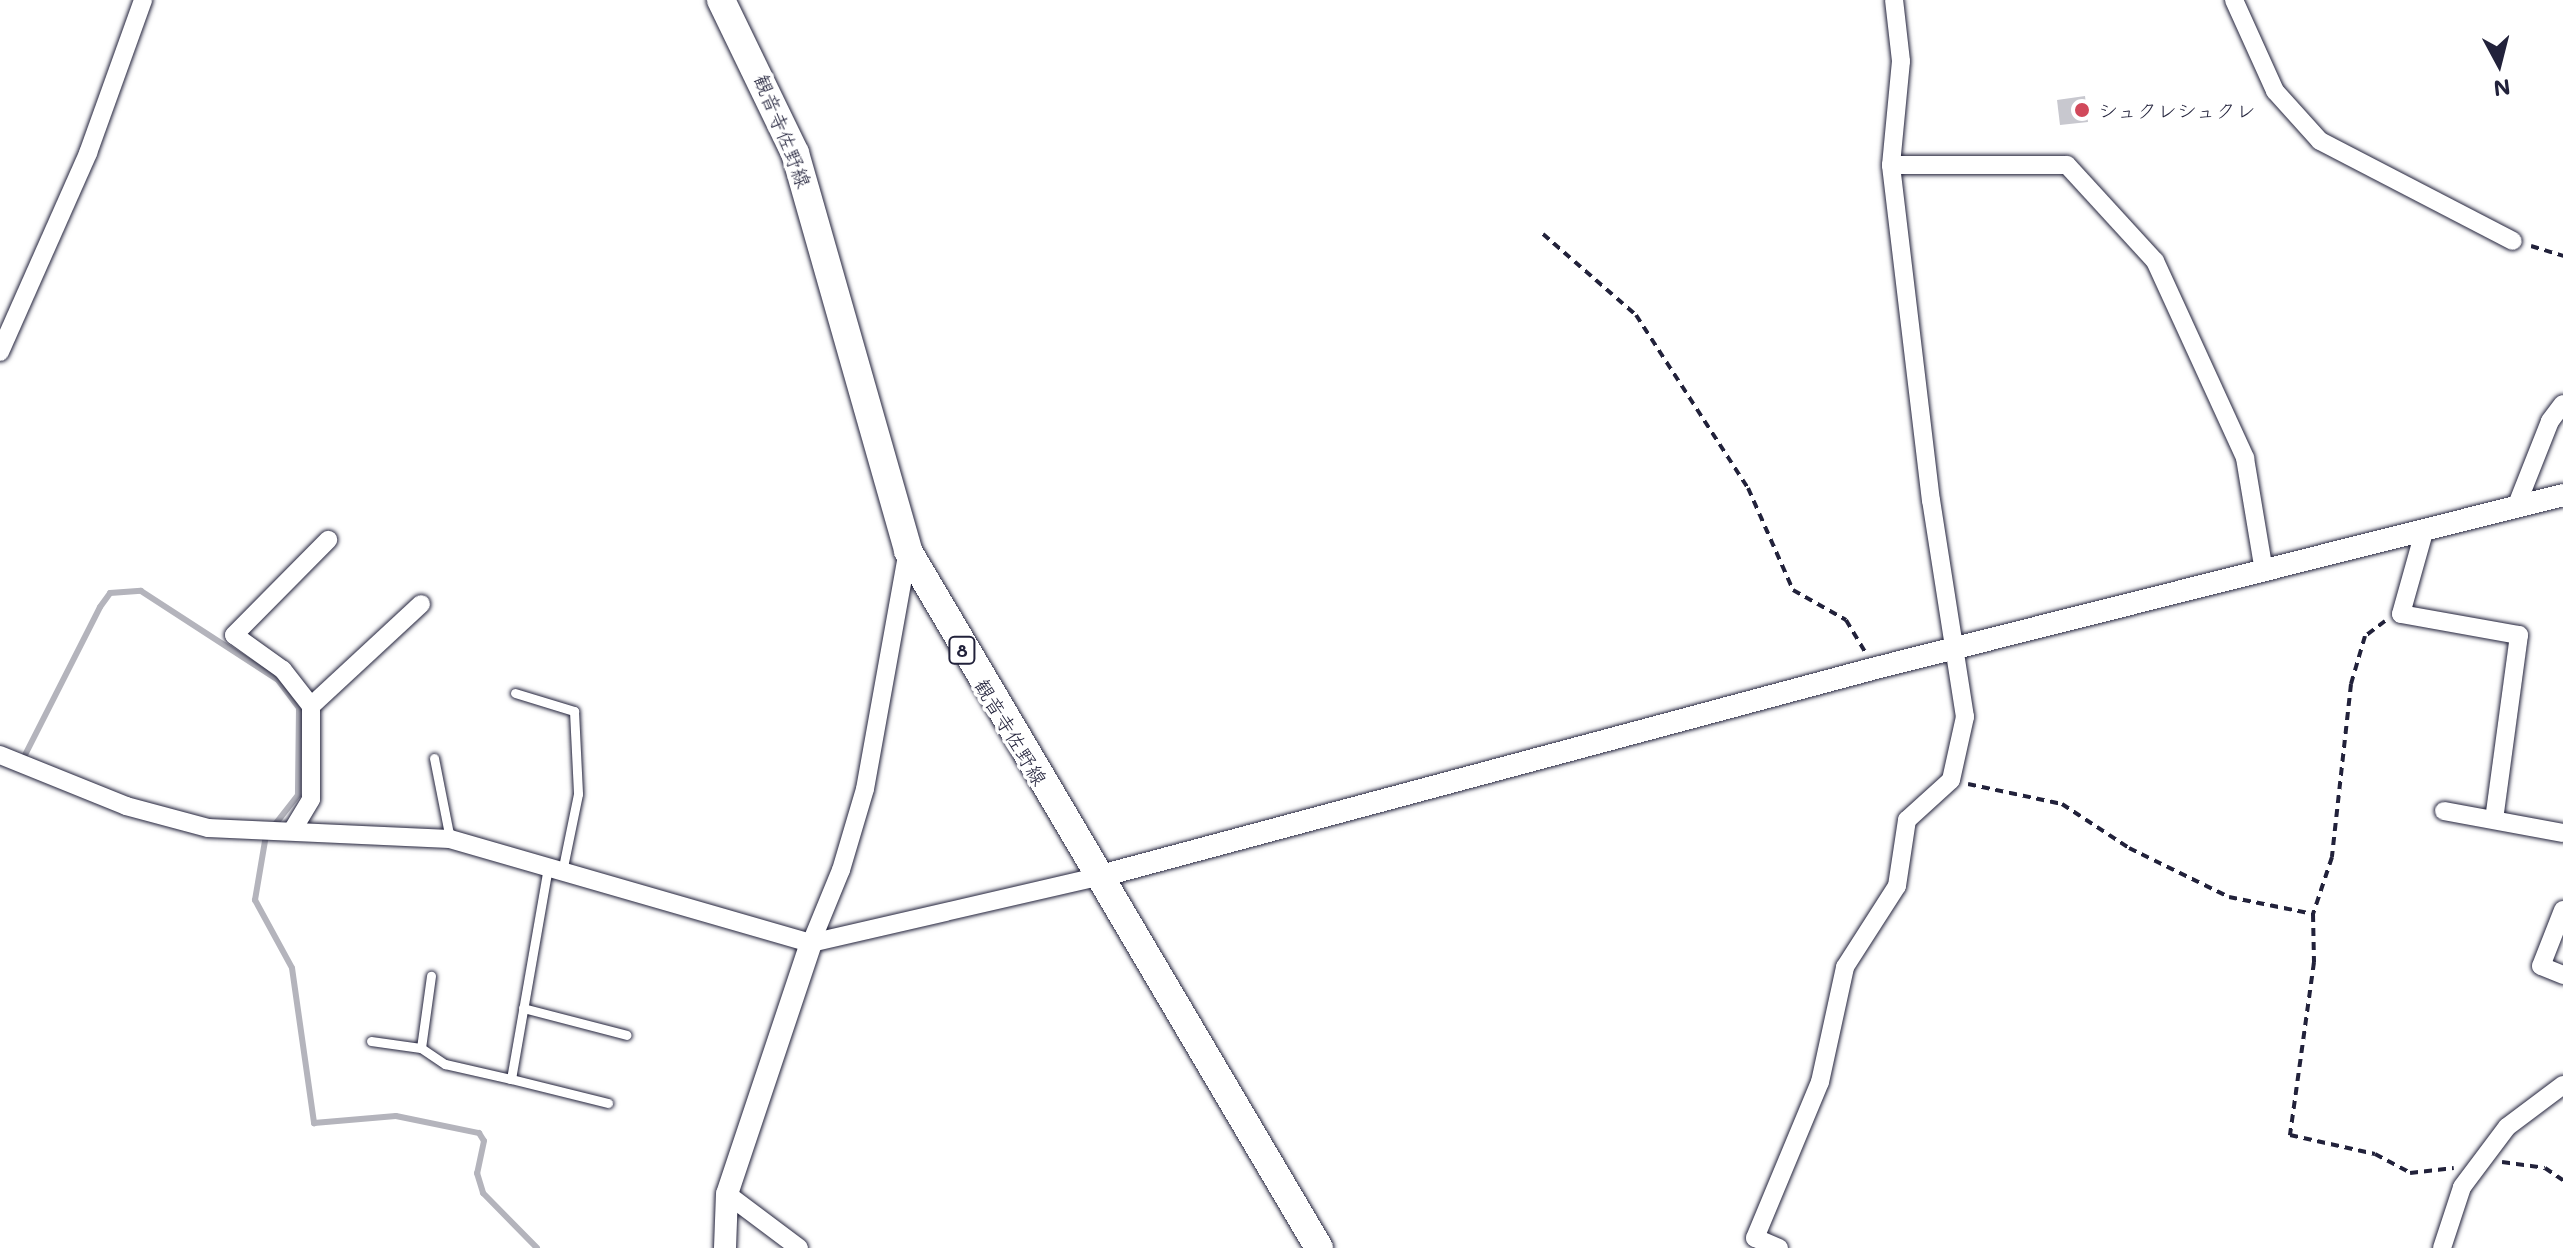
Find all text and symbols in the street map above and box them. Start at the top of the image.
north arrow [2459,24,2539,104]
street label: 観音寺佐野線 [749,71,817,191]
text: N [2492,73,2512,104]
place label: シュクレシュクレ [2098,98,2258,122]
marker: シュクレシュクレ [2073,101,2091,119]
road number: 8 [948,636,976,664]
street label: 観音寺佐野線 [970,674,1052,790]

